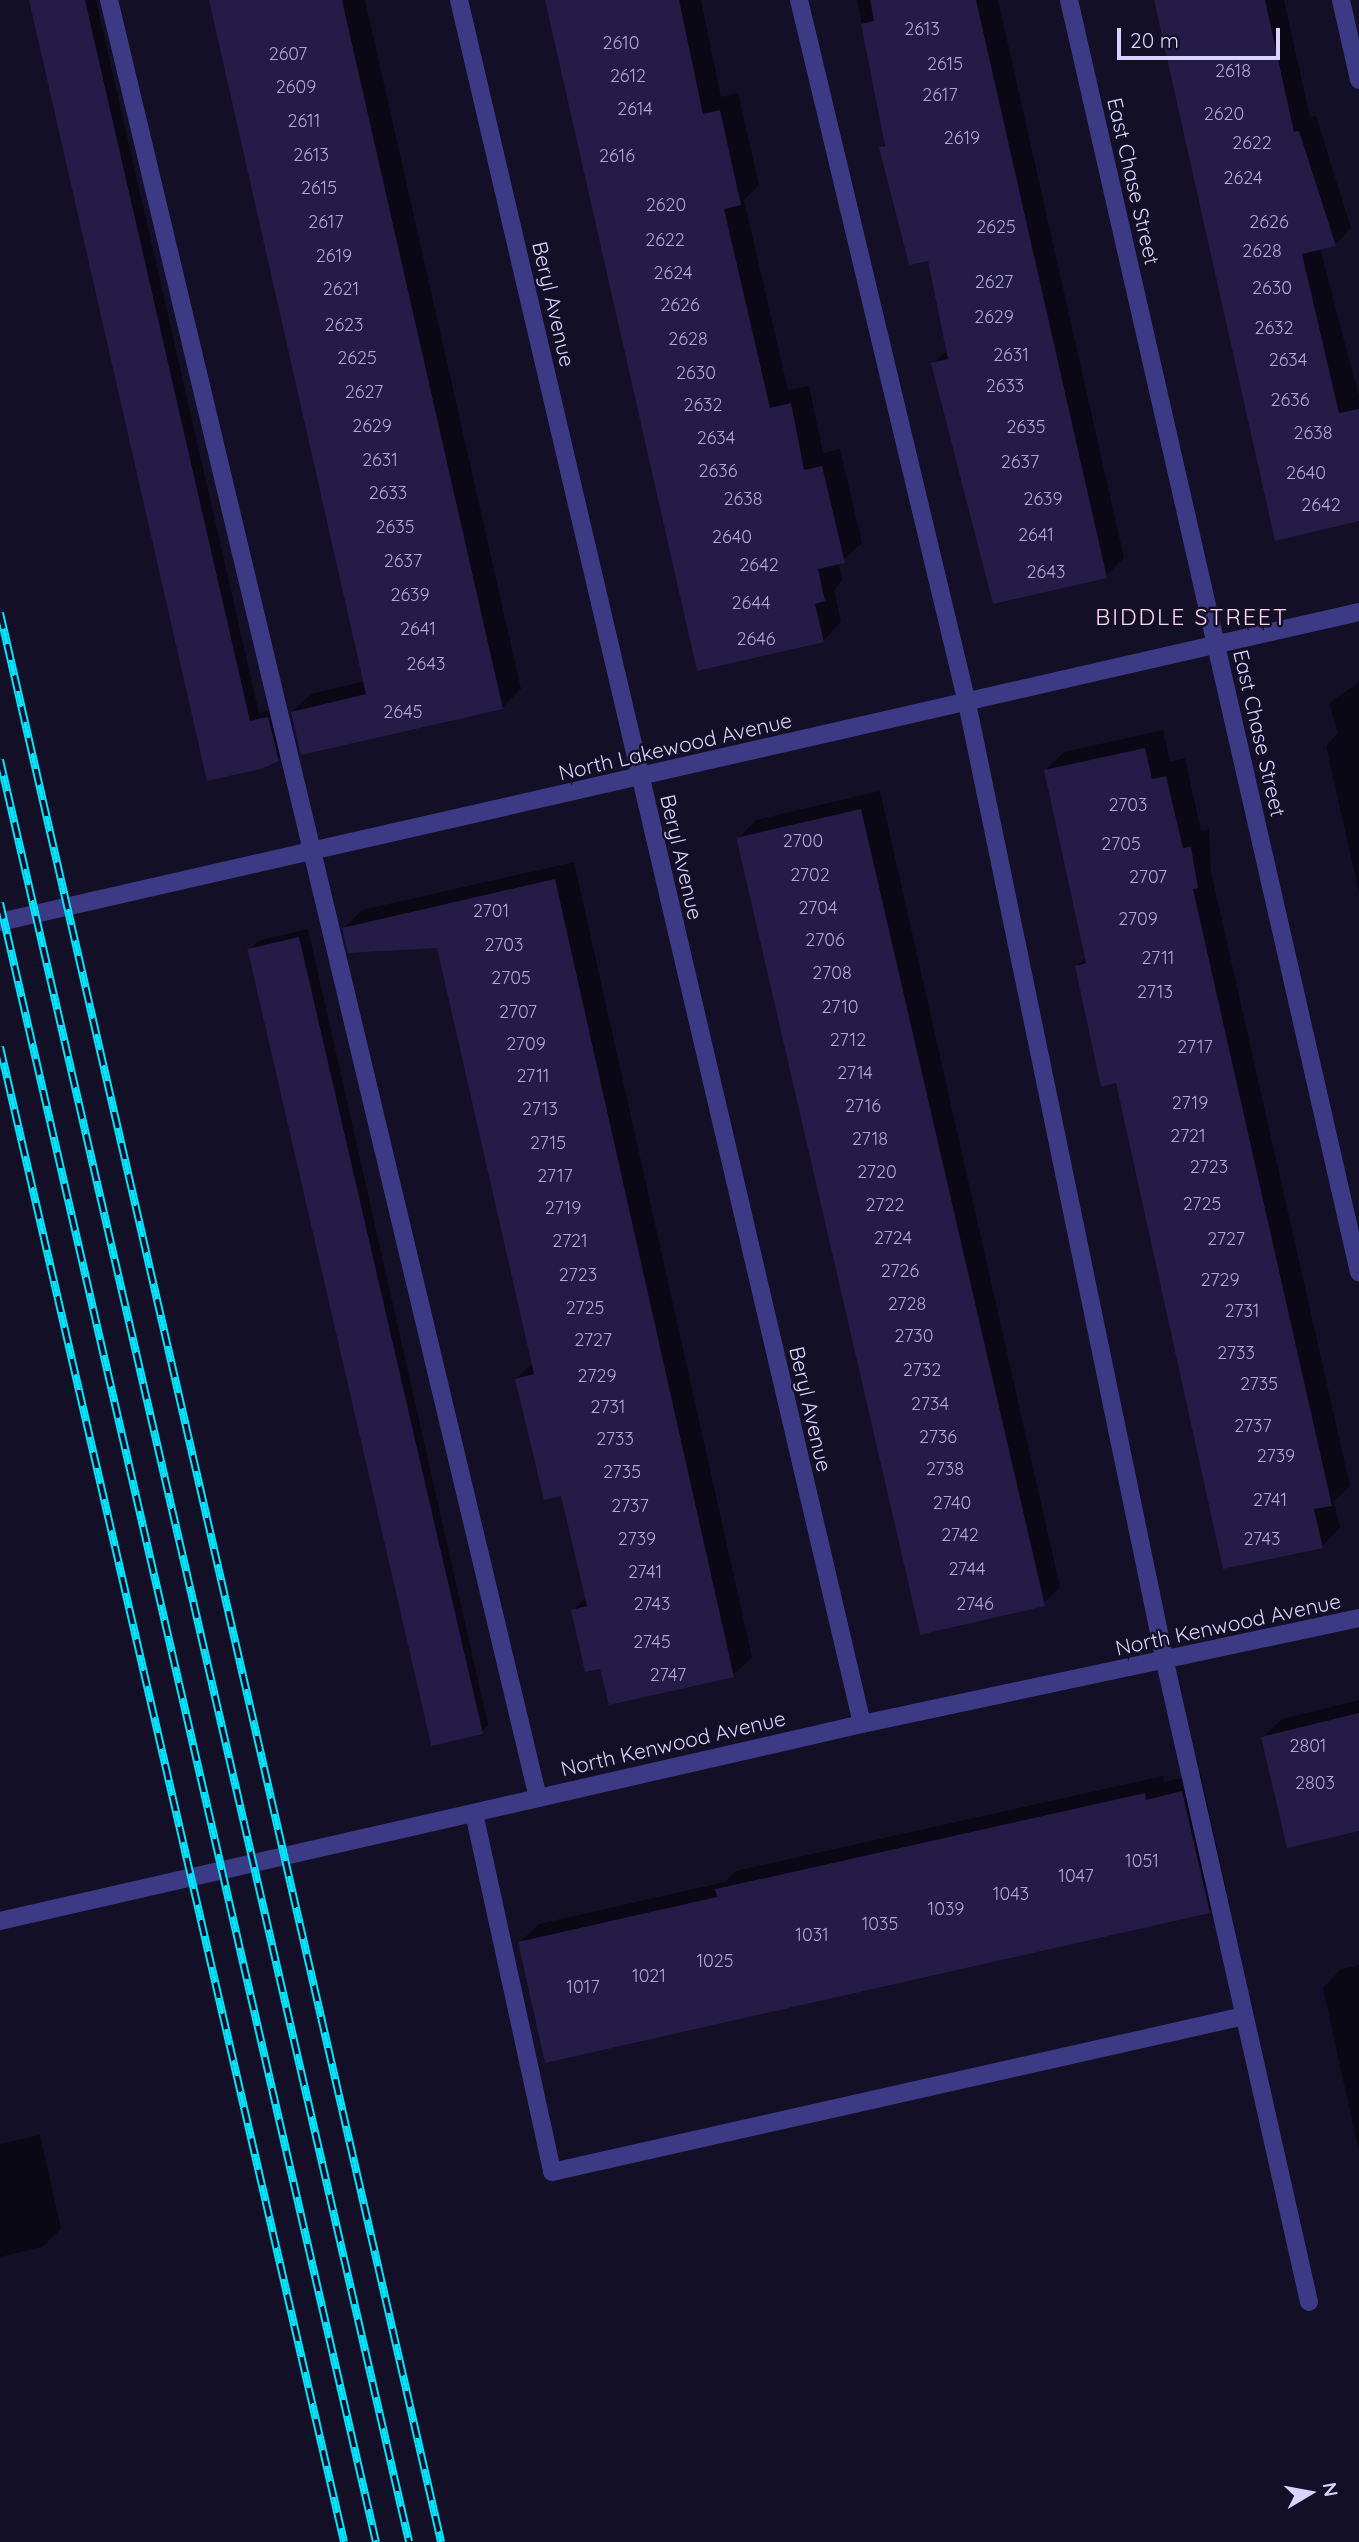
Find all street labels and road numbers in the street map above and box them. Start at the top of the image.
street label: East Chase Street [1103,95,1165,267]
street label: Beryl Avenue [527,239,581,369]
street label: East Chase Street [1229,647,1291,819]
street label: North Lakewood Avenue [556,707,794,785]
street label: Beryl Avenue [655,792,709,922]
street label: Beryl Avenue [784,1344,838,1474]
street label: North Kenwood Avenue [1113,1588,1343,1660]
street label: North Kenwood Avenue [558,1705,788,1781]

